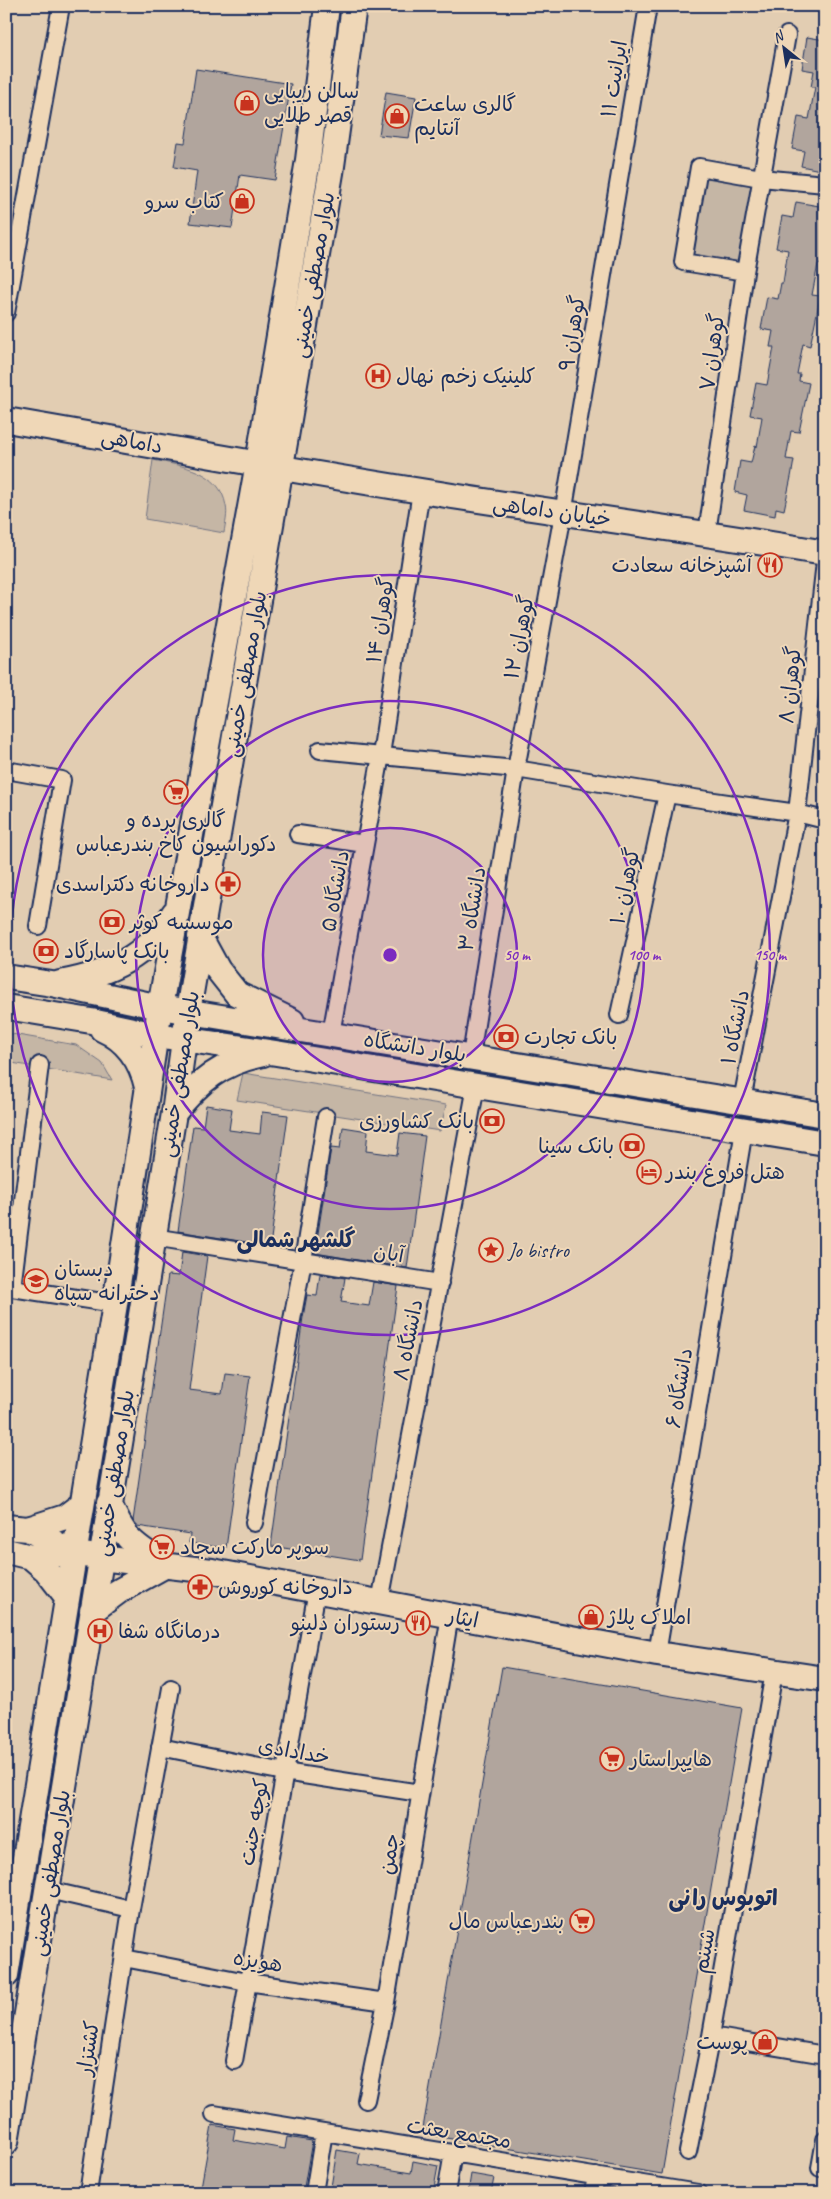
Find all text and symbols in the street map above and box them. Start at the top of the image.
north arrow [758,22,808,72]
text: N [770,26,788,47]
street label: ایرانیت ۱۱ [595,39,633,119]
place label: سالن زیبایی قصر طلایی [264,78,359,129]
shop icon: سالن زیبایی قصر طلایی [234,90,260,116]
place label: گالری ساعت آنتایم [414,91,516,144]
shop icon: گالری ساعت آنتایم [384,103,410,129]
place label: کتاب سرو [144,188,224,215]
shop icon: کتاب سرو [229,188,255,214]
street label: بلوار مصطفی خمینی [286,190,341,360]
street label: گوهران ۹ [553,293,592,373]
street label: گوهران ۷ [694,311,731,393]
hospital icon: کلینیک زخم نهال [365,363,391,389]
place label: کلینیک زخم نهال [396,363,536,392]
street label: داماهی [99,423,165,460]
street label: خیابان داماهی [491,490,613,533]
place label: آشپزخانه سعادت [611,552,753,578]
restaurant icon: آشپزخانه سعادت [757,552,783,578]
street label: گوهران ۱۴ [360,575,401,665]
street label: بلوار مصطفی خمینی [218,589,273,759]
street label: گوهران ۱۲ [498,593,541,681]
street label: گوهران ۸ [773,645,808,725]
supermarket icon: گالری پرده و دکوراسیون کاخ بندرعباس [163,779,189,805]
place label: گالری پرده و دکوراسیون کاخ بندرعباس [76,807,276,858]
street label: گوهران ۱۰ [604,845,647,927]
street label: دانشگاه ۵ [315,848,355,934]
street label: دانشگاه ۳ [453,865,491,953]
place label: داروخانه دکتراسدی [56,871,210,898]
pharmacy icon: داروخانه دکتراسدی [215,871,241,897]
bank icon: موسسه کوثر [99,909,125,935]
place label: موسسه کوثر [128,909,234,936]
bank icon: بانک پاسارگاد [33,938,59,964]
place label: بانک پاسارگاد [64,938,170,964]
centre of rings [381,946,399,964]
text: 50 m [504,946,531,965]
text: 100 m [628,946,662,965]
text: 150 m [754,946,788,965]
street label: دانشگاه ۱ [715,987,755,1067]
street label: بلوار مصطفی خمینی [153,989,206,1159]
bank icon: بانک تجارت [493,1024,519,1050]
place label: بانک تجارت [524,1024,618,1050]
street label: بلوار دانشگاه [362,1026,468,1068]
place label: بانک کشاورزی [359,1108,474,1134]
bank icon: بانک کشاورزی [479,1108,505,1134]
place label: بانک سینا [538,1133,614,1159]
bank icon: بانک سینا [619,1133,645,1159]
hotel icon: هتل فروغ بندر [636,1159,662,1185]
place label: هتل فروغ بندر [664,1159,785,1187]
district label: گلشهر شمالی [237,1226,355,1254]
place icon: Jo bistro [478,1237,504,1263]
place label: Jo bistro [507,1237,570,1263]
street label: آبان [372,1238,407,1268]
place label: دبستان دخترانه سپاه [54,1256,160,1306]
school or university icon: دبستان دخترانه سپاه [23,1268,49,1294]
street label: دانشگاه ۸ [387,1297,429,1383]
street label: دانشگاه ۶ [660,1346,698,1430]
street label: بلوار مصطفی خمینی [88,1388,141,1558]
supermarket icon: سوپر مارکت سجاد [149,1534,175,1560]
place label: سوپر مارکت سجاد [180,1534,329,1560]
pharmacy icon: داروخانه کوروش [187,1574,213,1600]
place label: داروخانه کوروش [218,1574,353,1601]
street label: ایثار [443,1602,481,1634]
shop icon: املاک پلاژ [578,1604,604,1630]
place label: املاک پلاژ [606,1604,691,1630]
place label: رستوران دلینو [289,1610,400,1637]
restaurant icon: رستوران دلینو [405,1610,431,1636]
hospital icon: درمانگاه شفا [87,1618,113,1644]
place label: درمانگاه شفا [118,1618,221,1644]
street label: خدادادی [256,1732,332,1770]
supermarket icon: هایپراستار [599,1746,625,1772]
place label: هایپراستار [628,1746,712,1772]
street label: کوچه جنت [234,1776,274,1868]
street label: بلوار مصطفی خمینی [24,1788,77,1958]
street label: چمن [373,1832,405,1876]
district label: اتوبوس رانی [668,1884,778,1912]
place label: بندرعباس مال [449,1908,564,1934]
supermarket icon: بندرعباس مال [569,1908,595,1934]
street label: شبنم [687,1927,724,1976]
street label: هویزه [231,1944,285,1978]
street label: کشتزار [71,2019,105,2079]
place label: پوست [696,2029,748,2055]
shop icon: پوست [752,2029,778,2055]
street label: مجتمع بعثت [404,2112,513,2156]

